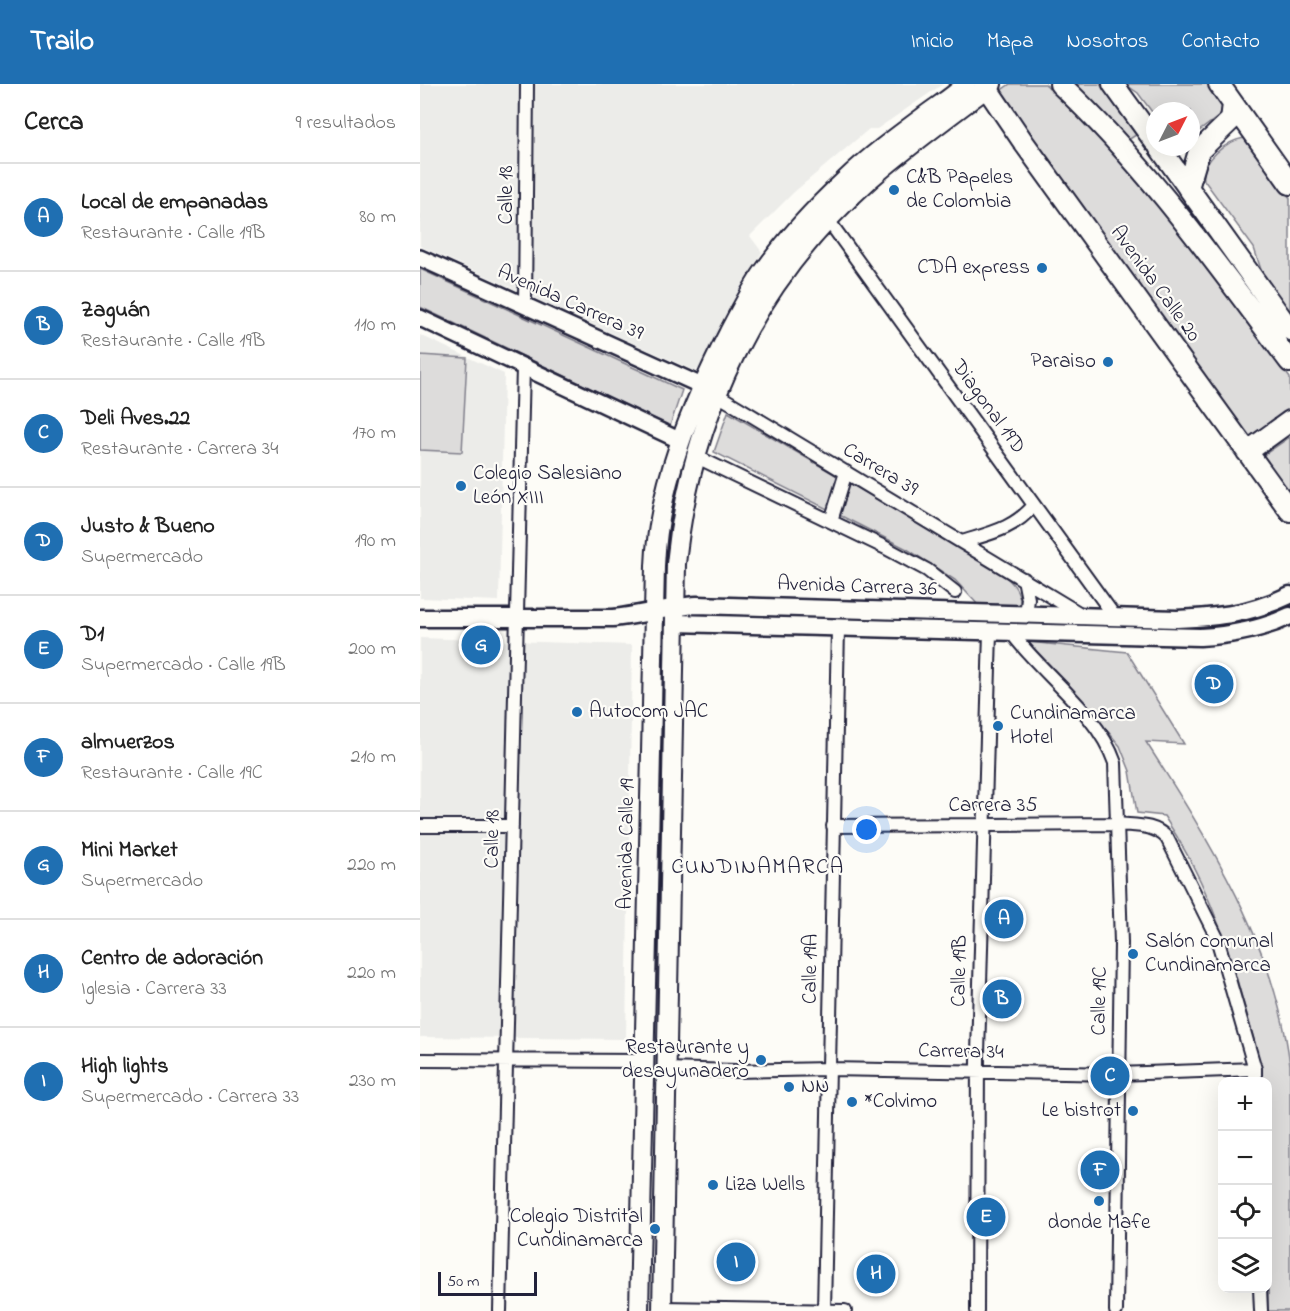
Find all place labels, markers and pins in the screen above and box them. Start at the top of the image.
place label: C&B Papeles de Colombia [906,163,1013,217]
marker: C&B Papeles de Colombia [887,183,901,197]
place label: CDA express [917,253,1030,283]
marker: CDA express [1035,261,1049,275]
place label: Paraiso [1031,347,1096,377]
marker: Paraiso [1101,355,1115,369]
place label: Colegio Salesiano León XIII [473,459,622,513]
marker: Colegio Salesiano León XIII [454,479,468,493]
pin: G [462,622,500,668]
pin: D [1194,662,1234,706]
place label: Autocom JAC [589,697,708,727]
place label: Cundinamarca Hotel [1010,699,1136,753]
marker: Autocom JAC [570,705,584,719]
marker: Cundinamarca Hotel [991,719,1005,733]
pin: A [984,896,1024,942]
place label: Salón comunal Cundinamarca [1145,927,1274,981]
marker: Salón comunal Cundinamarca [1126,947,1140,961]
pin: B [982,976,1022,1022]
place label: Restaurante y desayunadero [622,1033,749,1089]
marker: Restaurante y desayunadero [754,1053,768,1067]
pin: C [1090,1054,1130,1098]
place label: NN [801,1072,829,1102]
marker: NN [782,1080,796,1094]
place label: *Colvimo [864,1087,937,1117]
marker: *Colvimo [845,1095,859,1109]
place label: Le bistrot [1041,1096,1121,1126]
marker: Le bistrot [1126,1104,1140,1118]
pin: F [1080,1148,1120,1192]
place label: Liza Wells [725,1170,805,1200]
marker: Liza Wells [706,1178,720,1192]
pin: E [966,1194,1006,1240]
marker: donde Mafe [1092,1194,1106,1208]
place label: Colegio Distrital Cundinamarca [510,1202,643,1256]
place label: donde Mafe [1048,1208,1151,1238]
marker: Colegio Distrital Cundinamarca [648,1222,662,1236]
pin: I [716,1240,756,1284]
pin: H [856,1252,896,1296]

